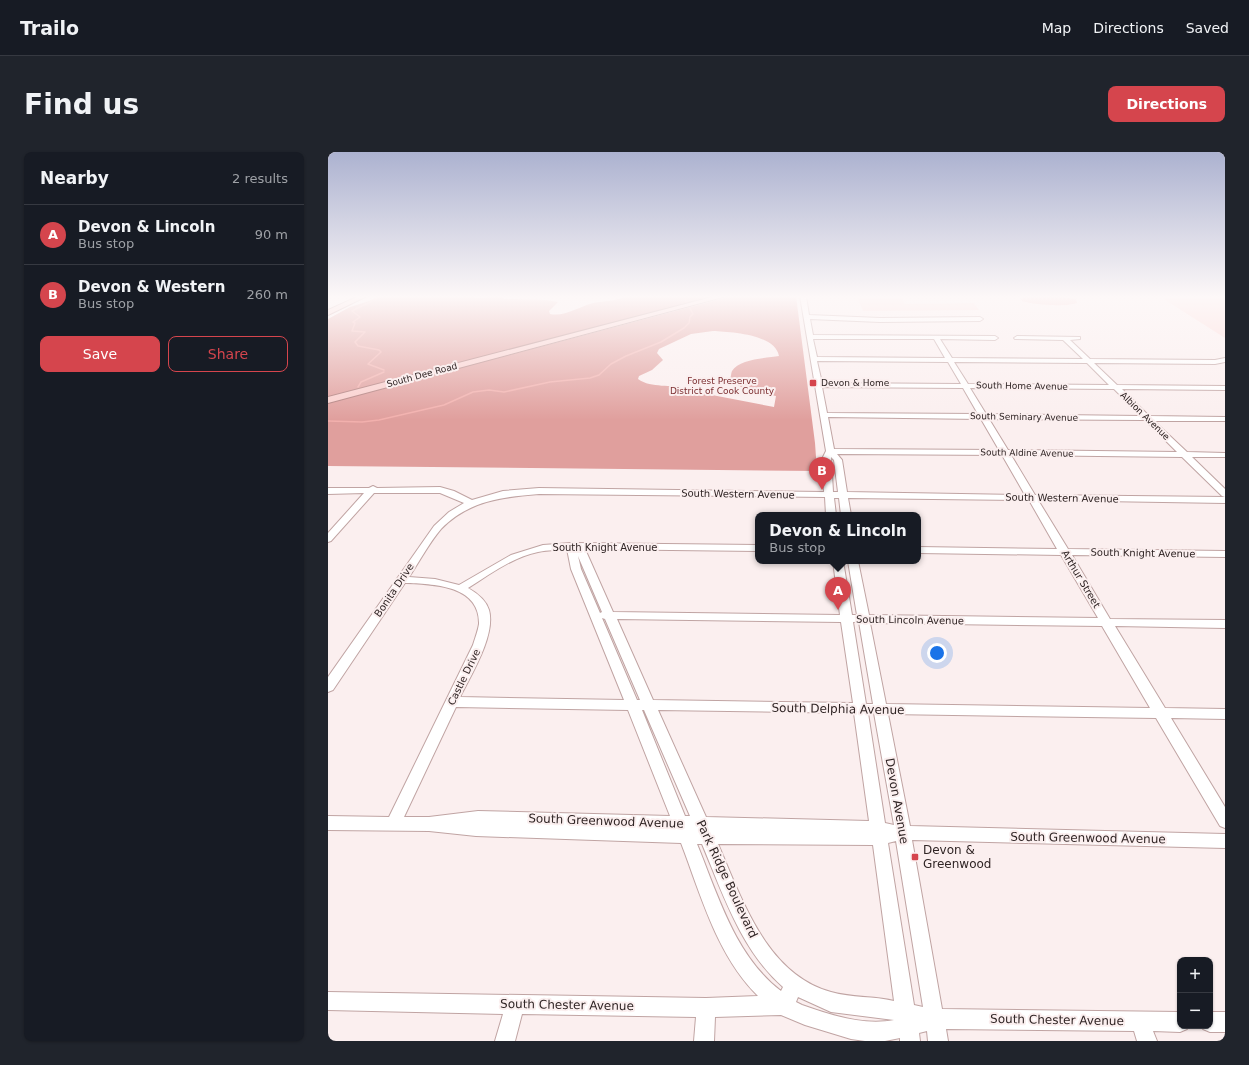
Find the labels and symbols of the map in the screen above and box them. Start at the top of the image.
street label: South Dee Road [386,361,458,389]
park label: Forest Preserve District of Cook County [670,376,775,396]
marker: Devon & Home [808,378,818,388]
place label: Devon & Home [821,378,890,388]
street label: South Home Avenue [976,380,1068,392]
street label: Albion Avenue [1118,390,1172,442]
street label: South Seminary Avenue [970,411,1079,423]
street label: South Aldine Avenue [980,447,1074,459]
pin: B [809,457,835,490]
street label: South Western Avenue [681,488,795,500]
street label: South Western Avenue [1005,492,1119,504]
street label: South Knight Avenue [553,542,657,553]
street label: South Knight Avenue [1090,547,1196,559]
street label: Arthur Street [1059,548,1103,610]
street label: Bonita Drive [372,561,416,619]
pin: A [825,577,851,610]
street label: South Lincoln Avenue [856,614,964,626]
your location [927,643,947,663]
street label: Castle Drive [446,647,482,707]
street label: South Delphia Avenue [771,701,905,717]
street label: Devon Avenue [883,757,911,845]
street label: South Greenwood Avenue [528,811,684,831]
street label: Park Ridge Boulevard [693,818,761,940]
street label: South Greenwood Avenue [1010,830,1166,846]
place label: Devon & Greenwood [923,843,991,871]
marker: Devon & Greenwood [910,852,920,862]
street label: South Chester Avenue [500,997,634,1013]
street label: South Chester Avenue [990,1012,1124,1028]

